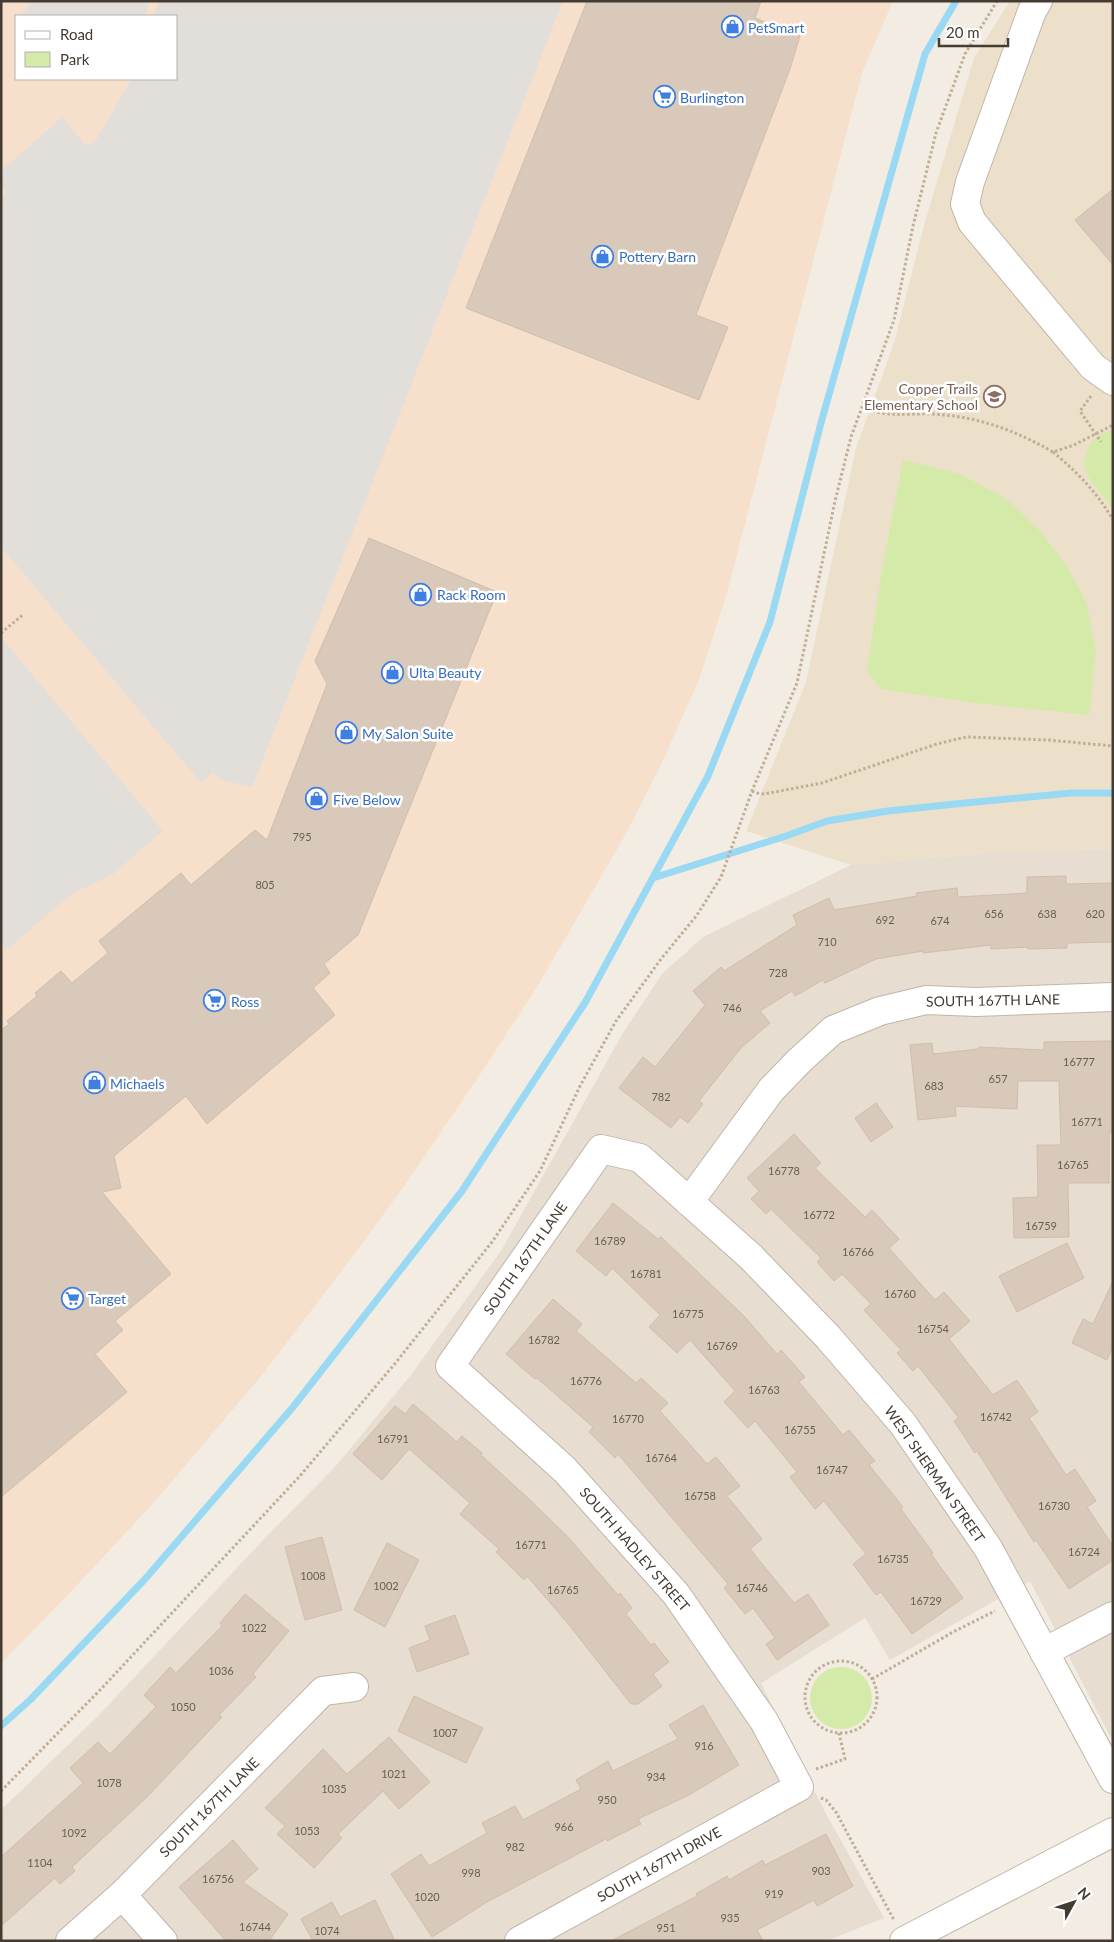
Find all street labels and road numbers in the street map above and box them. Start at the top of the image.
street label: SOUTH 167TH LANE [926,990,1060,1010]
street label: SOUTH 167TH LANE [480,1198,570,1318]
street label: WEST SHERMAN STREET [881,1403,989,1546]
street label: SOUTH HADLEY STREET [577,1484,694,1615]
street label: SOUTH 167TH LANE [156,1754,262,1860]
street label: SOUTH 167TH DRIVE [594,1823,724,1905]

